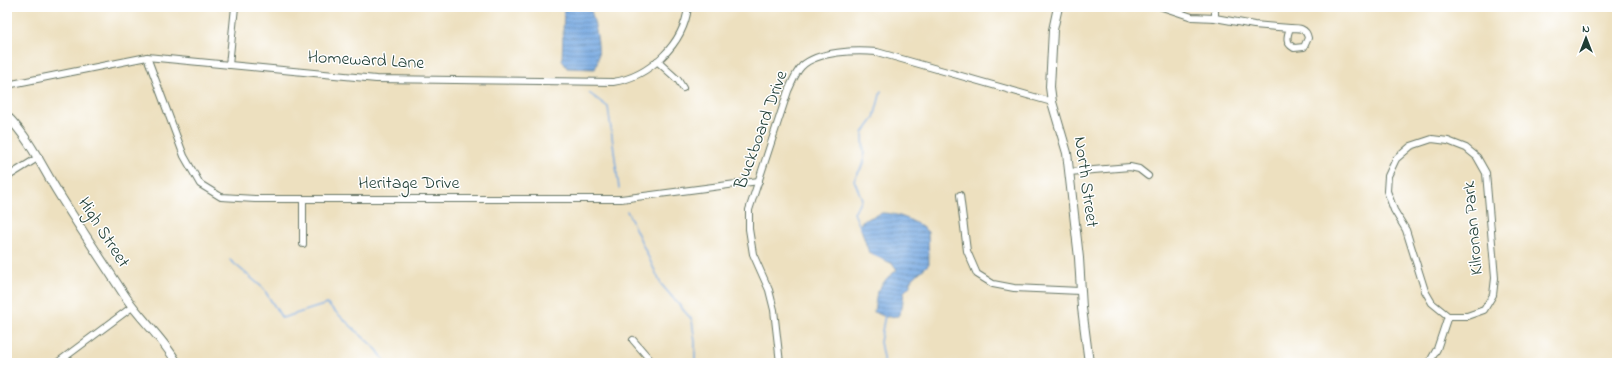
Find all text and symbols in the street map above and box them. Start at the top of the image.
north arrow [1566,18,1606,58]
text: N [1582,21,1590,37]
street label: Homeward Lane [307,45,426,77]
street label: Buckboard Drive [728,66,796,194]
street label: North Street [1066,135,1104,229]
street label: Heritage Drive [358,171,461,198]
street label: Kilronan Park [1457,180,1491,276]
street label: High Street [70,193,136,274]

